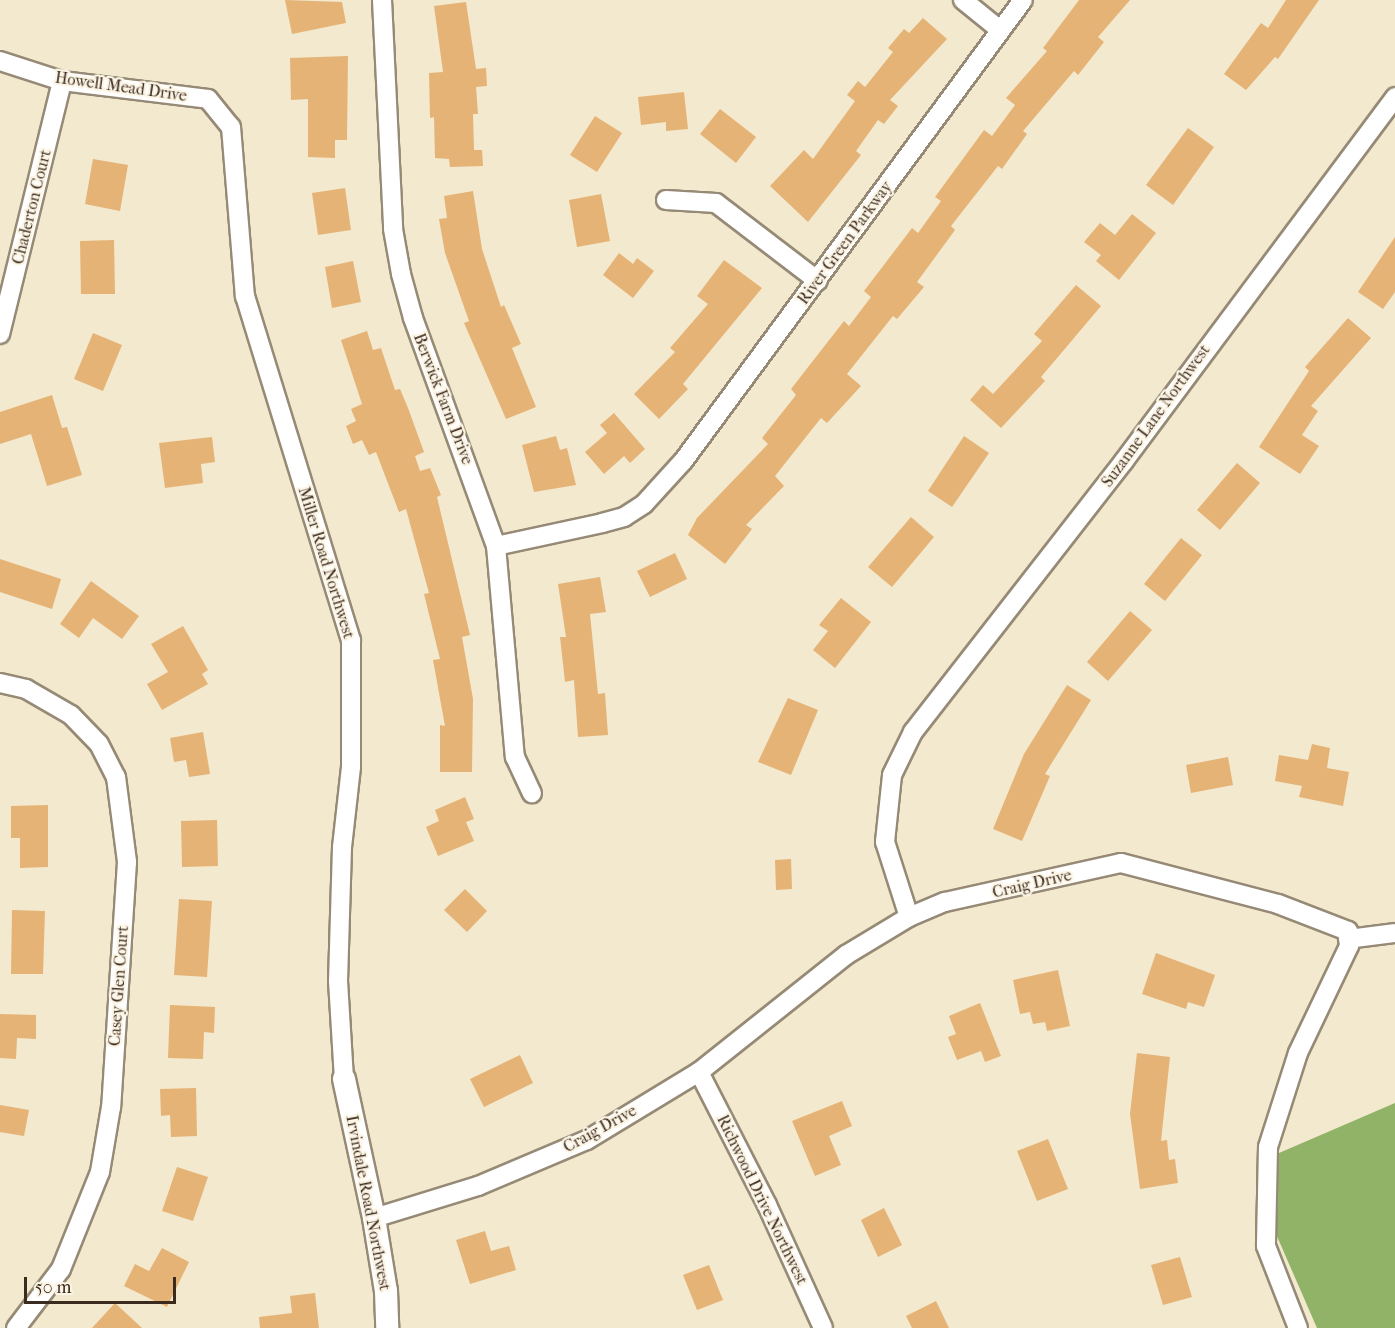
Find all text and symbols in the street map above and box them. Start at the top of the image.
street label: Howell Mead Drive [54,68,188,106]
street label: Chaderton Court [8,148,56,266]
street label: River Green Parkway [794,178,896,308]
street label: Berwick Farm Drive [409,331,477,467]
street label: Suzanne Lane Northwest [1098,341,1214,491]
street label: Miller Road Northwest [294,485,358,641]
street label: Craig Drive [991,866,1073,902]
street label: Casey Glen Court [105,925,133,1047]
street label: Craig Drive [560,1101,640,1157]
street label: Richwood Drive Northwest [712,1112,812,1288]
street label: Irvindale Road Northwest [342,1114,394,1292]
scale bar [27,1265,178,1303]
text: 50 m [35,1277,71,1298]

